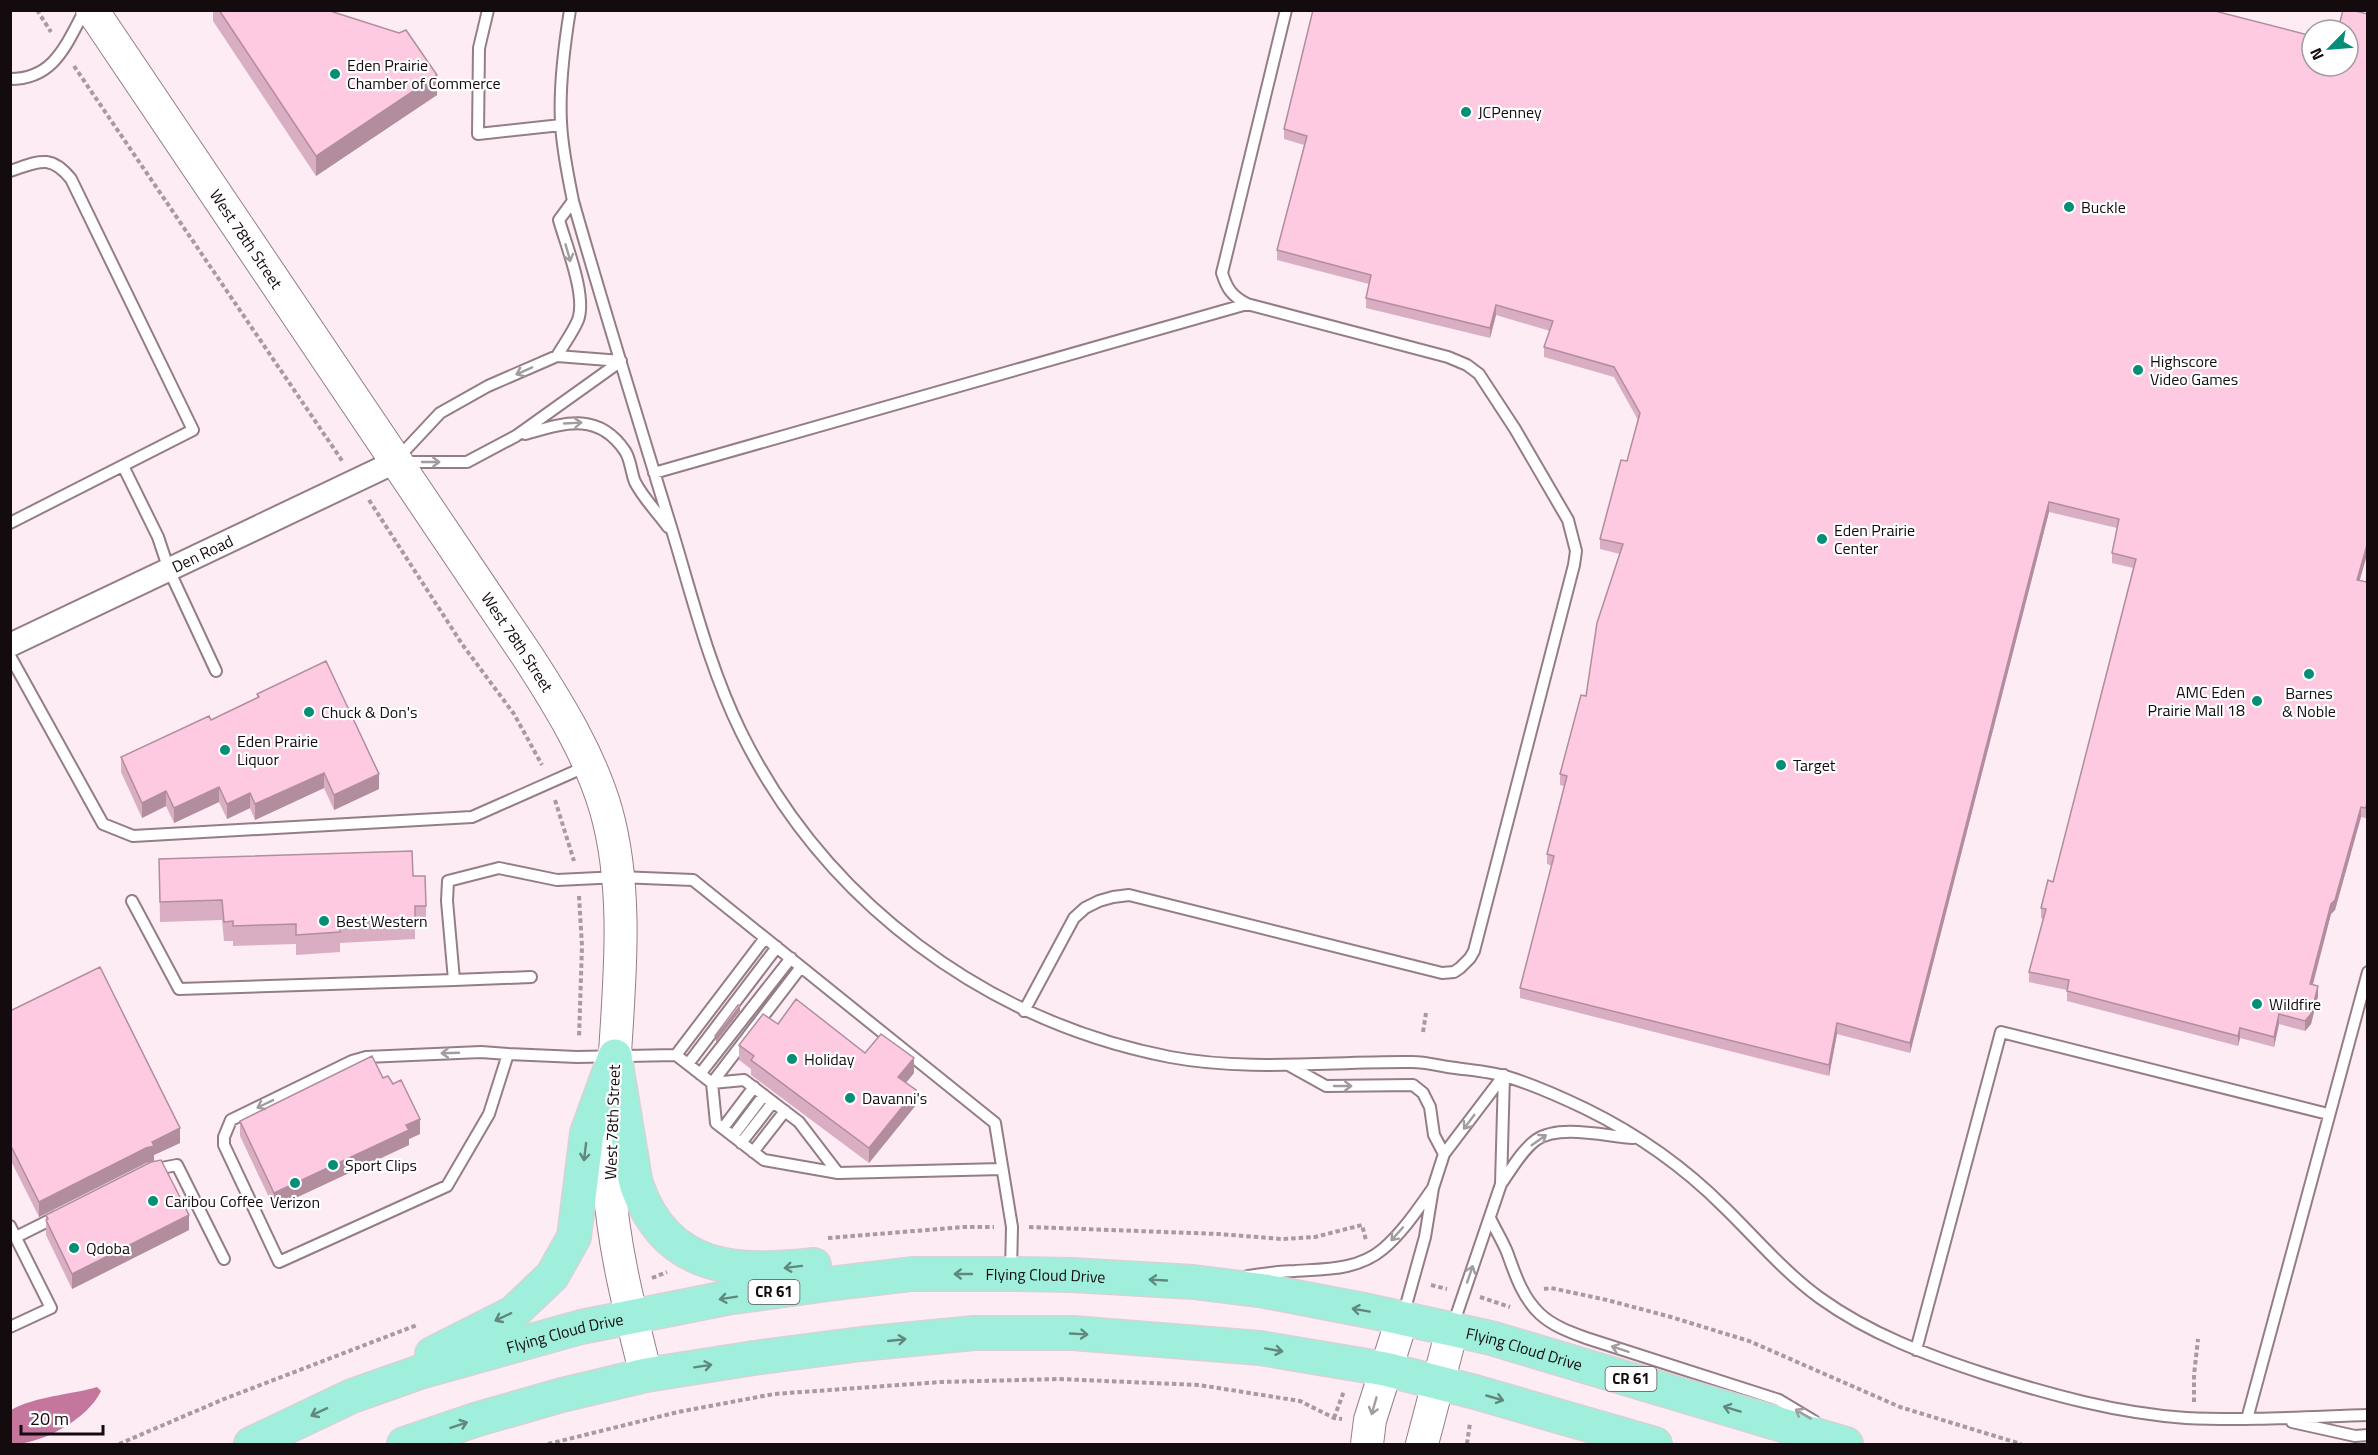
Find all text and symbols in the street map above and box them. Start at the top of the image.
north arrow [2300,18,2360,78]
text: N [2303,44,2330,64]
place label: Eden Prairie Chamber of Commerce [347,53,501,95]
marker: Eden Prairie Chamber of Commerce [328,67,342,81]
place label: JCPenney [1478,100,1542,124]
marker: JCPenney [1459,105,1473,119]
street label: West 78th Street [204,184,289,294]
place label: Buckle [2081,195,2126,219]
marker: Buckle [2062,200,2076,214]
one-way arrow [563,244,574,263]
place label: Highscore Video Games [2150,349,2238,391]
marker: Highscore Video Games [2131,363,2145,377]
one-way arrow [515,366,533,377]
one-way arrow [562,418,582,429]
one-way arrow [421,456,441,468]
place label: Eden Prairie Center [1834,518,1915,560]
street label: Den Road [168,529,237,578]
marker: Eden Prairie Center [1815,532,1829,546]
street label: West 78th Street [476,587,560,697]
marker: Barnes & Noble [2302,667,2316,681]
place label: AMC Eden Prairie Mall 18 [2148,680,2245,722]
place label: Barnes & Noble [2282,681,2336,723]
marker: AMC Eden Prairie Mall 18 [2250,694,2264,708]
place label: Chuck & Don's [321,700,417,724]
marker: Chuck & Don's [302,705,316,719]
place label: Eden Prairie Liquor [237,729,318,771]
marker: Eden Prairie Liquor [218,743,232,757]
place label: Target [1793,753,1836,777]
marker: Target [1774,758,1788,772]
place label: Best Western [336,909,428,933]
marker: Best Western [317,914,331,928]
place label: Wildfire [2269,992,2321,1016]
marker: Wildfire [2250,997,2264,1011]
place label: Holiday [804,1047,855,1071]
one-way arrow [440,1048,460,1059]
marker: Holiday [785,1052,799,1066]
street label: West 78th Street [598,1064,626,1180]
one-way arrow [1333,1080,1353,1092]
place label: Davanni's [862,1086,927,1110]
marker: Davanni's [843,1091,857,1105]
one-way arrow [257,1098,275,1110]
one-way arrow [1462,1113,1475,1129]
one-way arrow [1530,1134,1546,1146]
one-way arrow [579,1141,590,1161]
place label: Sport Clips [345,1153,417,1177]
marker: Sport Clips [326,1158,340,1172]
marker: Verizon [288,1176,302,1190]
place label: Caribou Coffee [165,1189,263,1213]
place label: Verizon [270,1190,320,1214]
marker: Caribou Coffee [146,1194,160,1208]
one-way arrow [1390,1227,1405,1242]
place label: Qdoba [86,1236,130,1260]
marker: Qdoba [67,1241,81,1255]
one-way arrow [784,1262,804,1273]
street label: Flying Cloud Drive [985,1262,1106,1289]
one-way arrow [1466,1265,1477,1284]
one-way arrow [954,1268,974,1280]
one-way arrow [1148,1274,1168,1285]
road number: CR 61 [748,1280,800,1304]
one-way arrow [718,1293,738,1304]
one-way arrow [1352,1304,1371,1315]
street label: Flying Cloud Drive [503,1307,625,1359]
one-way arrow [495,1312,513,1324]
street label: Flying Cloud Drive [1464,1321,1585,1377]
one-way arrow [1069,1328,1089,1339]
one-way arrow [886,1334,906,1345]
one-way arrow [1611,1343,1630,1354]
one-way arrow [1263,1345,1283,1356]
one-way arrow [693,1360,713,1371]
road number: CR 61 [1606,1367,1656,1391]
one-way arrow [1485,1393,1504,1404]
one-way arrow [1368,1396,1379,1415]
scale bar [21,1398,104,1436]
one-way arrow [1723,1403,1742,1414]
text: 20 m [30,1405,69,1432]
one-way arrow [310,1407,328,1419]
one-way arrow [1795,1407,1812,1419]
one-way arrow [449,1419,468,1430]

